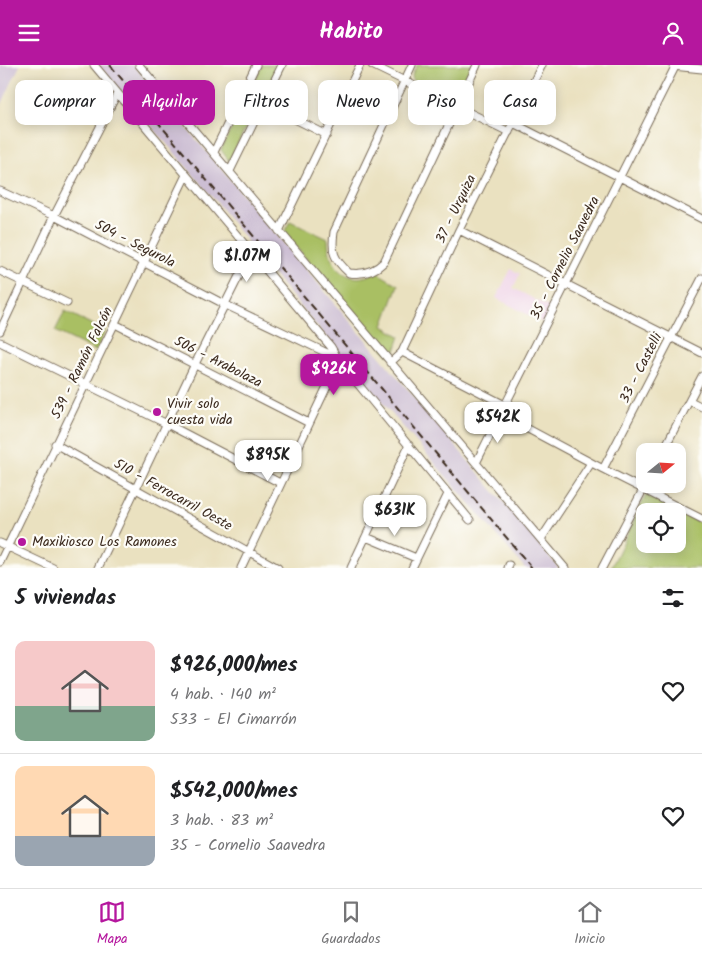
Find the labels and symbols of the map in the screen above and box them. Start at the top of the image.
street label: 37 - Urquiza [430,171,482,247]
street label: 35 - Cornelio Saavedra [524,192,606,324]
street label: 504 - Segurola [91,214,179,274]
pin: $1.07M [206,241,288,283]
street label: 539 - Ramón Falcón [45,303,119,423]
street label: 33 - Castelli [614,328,668,407]
street label: 506 - Arabolaza [170,330,266,394]
pin: $926K [299,353,369,396]
place label: Vivir solo cuesta vida [167,393,233,431]
pin: $542K [463,401,533,444]
marker: Vivir solo cuesta vida [151,406,163,418]
pin: $895K [233,439,303,482]
north arrow [636,443,686,493]
street label: 510 - Ferrocarril Oeste [110,453,237,537]
pin: $631K [360,495,430,537]
place label: Maxikiosco Los Ramones [32,531,177,553]
marker: Maxikiosco Los Ramones [16,536,28,548]

